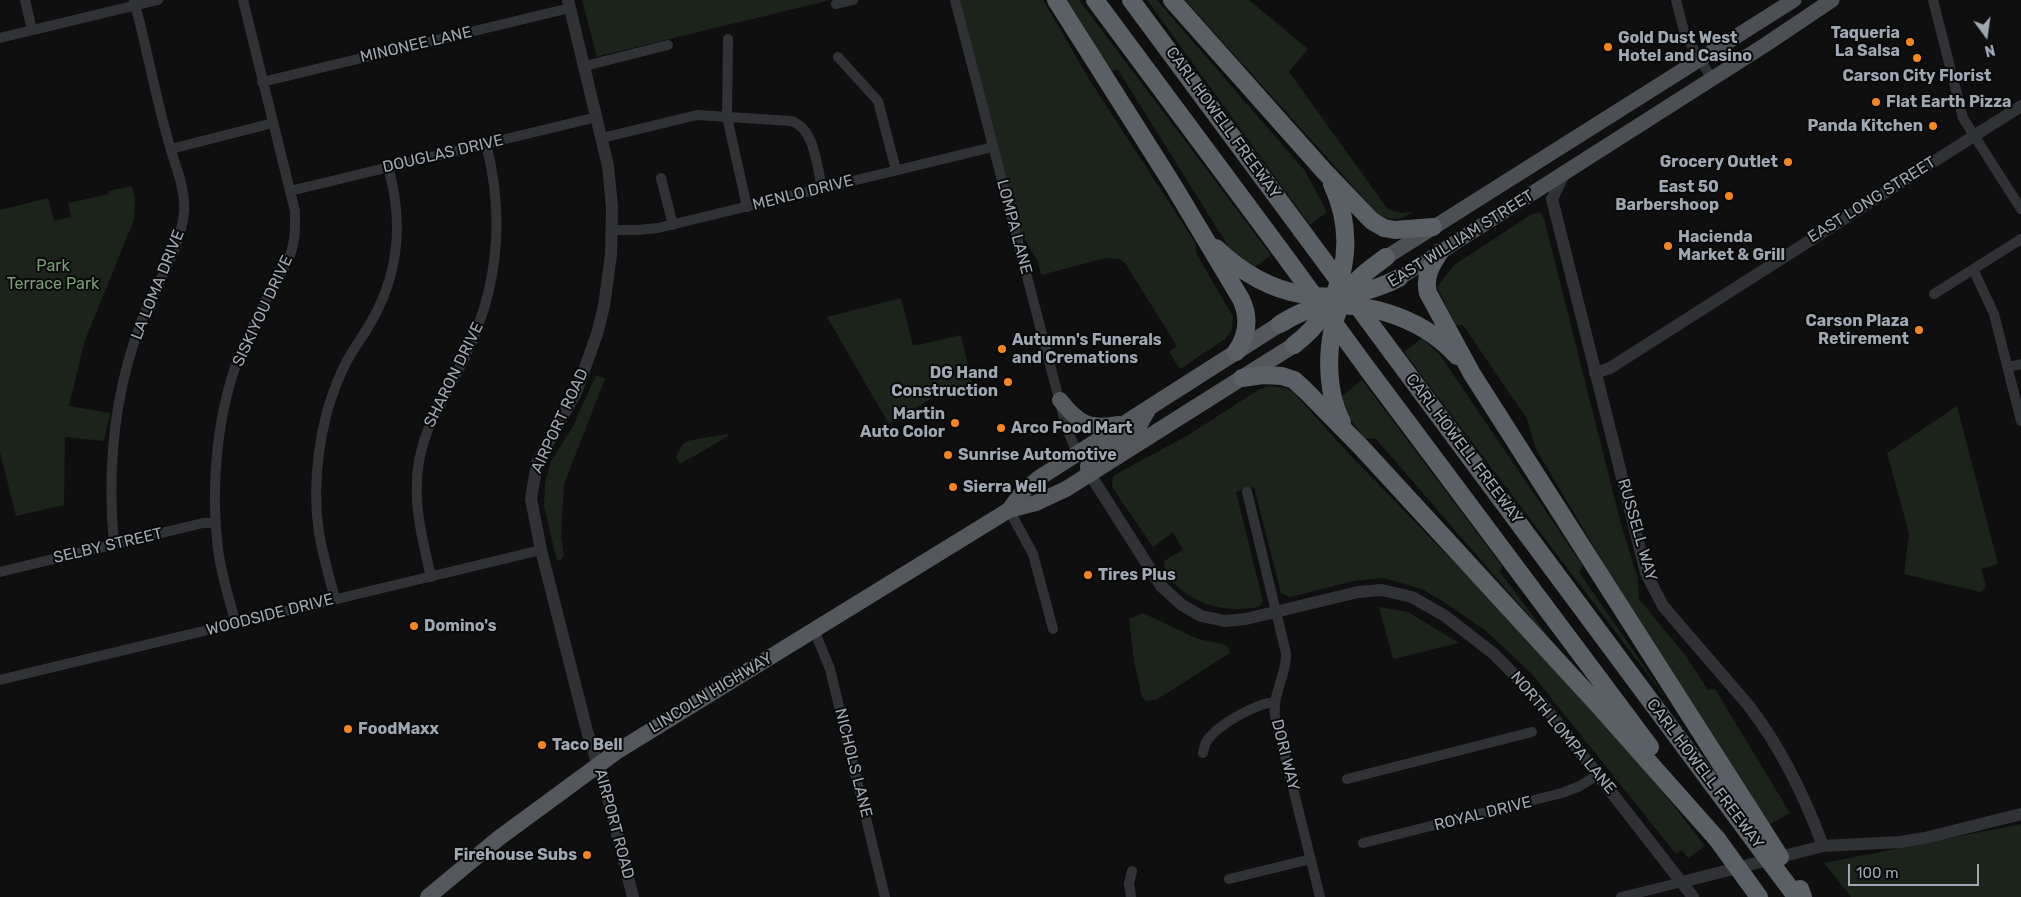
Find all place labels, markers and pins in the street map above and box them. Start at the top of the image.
place label: Taqueria La Salsa [1831,23,1900,61]
place label: Gold Dust West Hotel and Casino [1618,28,1752,66]
marker: Taqueria La Salsa [1904,36,1916,48]
marker: Gold Dust West Hotel and Casino [1602,41,1614,53]
marker: Carson City Florist [1911,52,1923,64]
place label: Carson City Florist [1843,66,1991,86]
place label: Flat Earth Pizza [1886,92,2011,112]
marker: Flat Earth Pizza [1870,96,1882,108]
place label: Panda Kitchen [1807,116,1923,136]
marker: Panda Kitchen [1927,120,1939,132]
place label: Grocery Outlet [1660,152,1778,172]
marker: Grocery Outlet [1782,156,1794,168]
place label: East 50 Barbershoop [1615,177,1719,215]
marker: East 50 Barbershoop [1723,190,1735,202]
place label: Hacienda Market & Grill [1678,227,1785,265]
marker: Hacienda Market & Grill [1662,240,1674,252]
place label: Carson Plaza Retirement [1806,311,1909,349]
marker: Carson Plaza Retirement [1913,324,1925,336]
place label: Autumn's Funerals and Cremations [1012,330,1162,368]
marker: Autumn's Funerals and Cremations [996,343,1008,355]
place label: DG Hand Construction [891,363,998,401]
marker: DG Hand Construction [1002,376,1014,388]
place label: Martin Auto Color [860,404,945,442]
marker: Martin Auto Color [949,417,961,429]
place label: Arco Food Mart [1011,418,1132,438]
marker: Arco Food Mart [995,422,1007,434]
place label: Sunrise Automotive [958,445,1117,465]
marker: Sunrise Automotive [942,449,954,461]
place label: Sierra Well [963,477,1047,497]
marker: Sierra Well [947,481,959,493]
place label: Tires Plus [1098,565,1176,585]
marker: Tires Plus [1082,569,1094,581]
place label: Domino's [424,616,497,636]
marker: Domino's [408,620,420,632]
place label: FoodMaxx [358,719,439,739]
marker: FoodMaxx [342,723,354,735]
place label: Taco Bell [552,735,623,755]
marker: Taco Bell [536,739,548,751]
place label: Firehouse Subs [454,845,577,865]
marker: Firehouse Subs [581,849,593,861]

